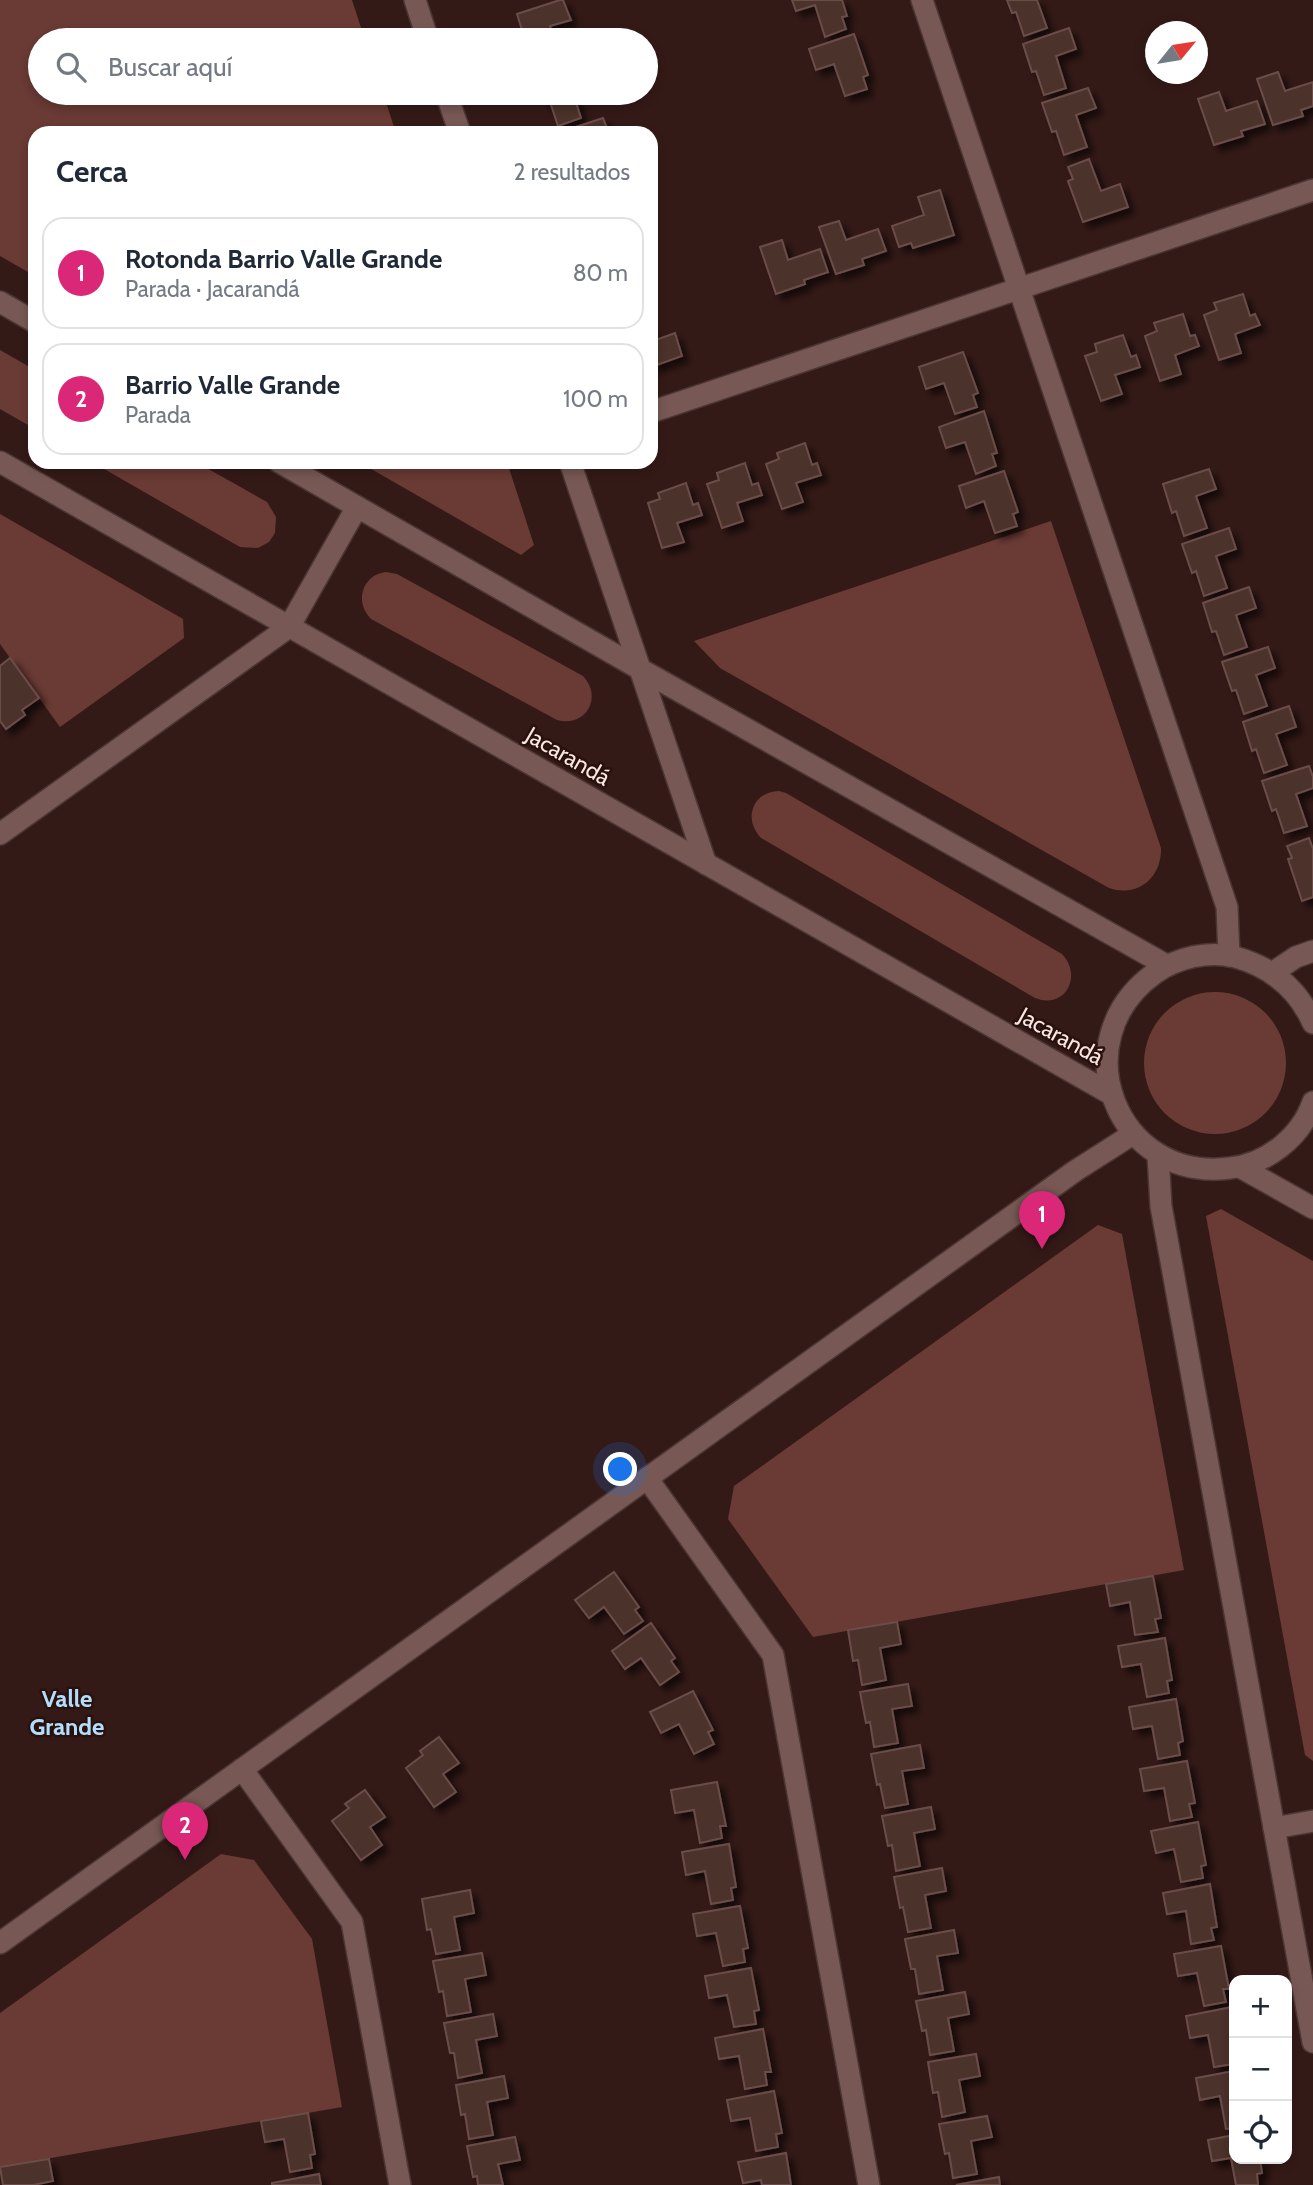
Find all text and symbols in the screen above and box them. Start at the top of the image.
north arrow [1145,21,1208,84]
search box [28,28,658,105]
icon: search [52,48,90,86]
text: Buscar aquí [108,51,232,83]
text: Cerca [56,153,128,190]
text: 2 resultados [513,158,630,186]
text: Rotonda Barrio Valle Grande [125,243,442,275]
text: 1 [77,259,85,287]
text: 80 m [573,259,628,287]
text: Parada · Jacarandá [125,275,300,303]
text: Barrio Valle Grande [125,369,340,401]
text: 2 [75,385,87,413]
text: 100 m [563,385,628,413]
text: Parada [125,401,191,429]
street label: Jacarandá [520,720,615,791]
street label: Jacarandá [1013,1001,1108,1071]
pin: 1 [1019,1191,1065,1249]
your location [603,1452,637,1486]
district label: Valle Grande [30,1684,104,1741]
pin: 2 [162,1802,208,1860]
map controls [1229,1975,1292,2164]
button: + [1229,1975,1292,2038]
button: − [1229,2038,1292,2101]
button: locate [1229,2101,1292,2164]

